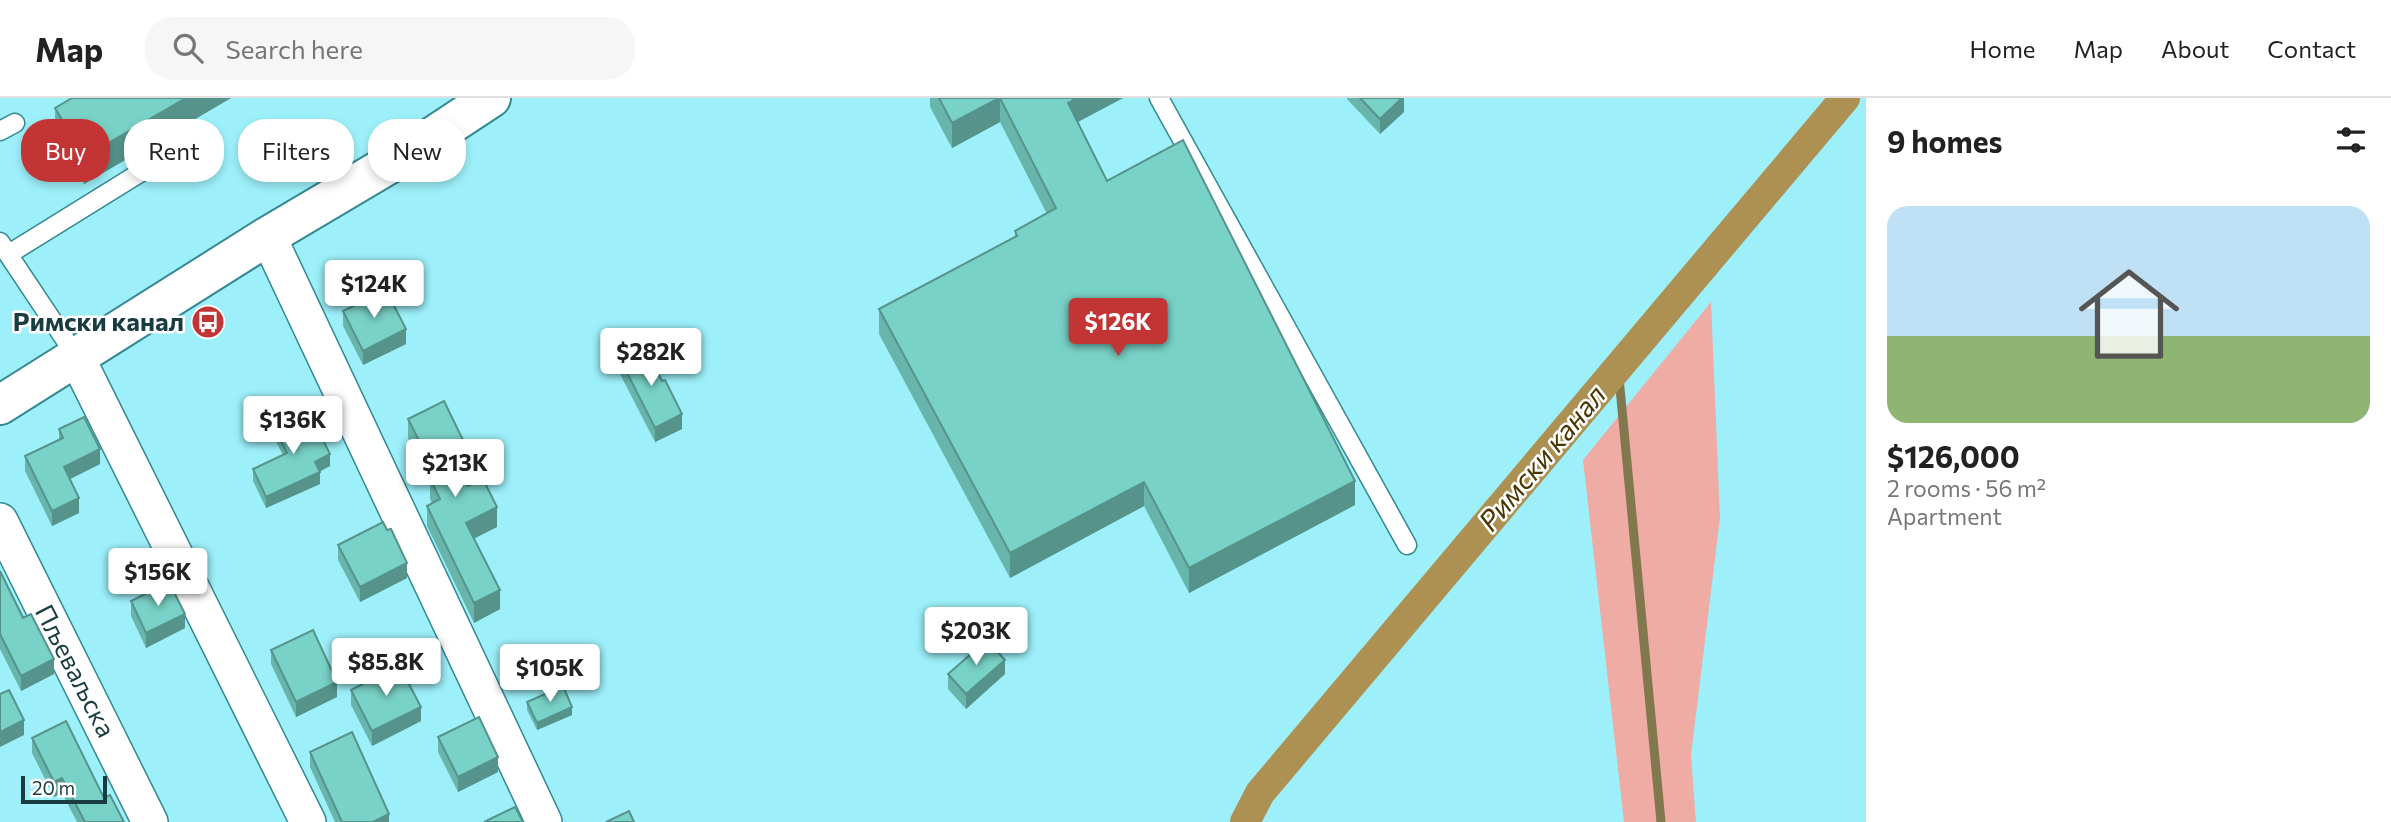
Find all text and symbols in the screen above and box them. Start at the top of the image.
search box [145,17,635,80]
text: Map [35,28,103,69]
icon: search [169,29,207,67]
text: Search here [225,33,363,64]
text: Home [1970,34,2036,63]
text: Map [2074,34,2123,63]
text: About [2161,34,2229,63]
text: Contact [2267,34,2356,63]
chip: Buy [21,119,110,182]
chip: Rent [124,119,224,182]
chip: Filters [238,119,354,182]
chip: New [368,119,466,182]
icon: filters [2332,121,2370,159]
text: 9 homes [1887,122,2002,159]
icon: home [2066,251,2192,377]
pin: $124K [325,260,423,320]
text: $124K [341,269,407,297]
pin: $126K [1069,299,1167,358]
bus stop icon: Римски канал [189,303,227,341]
place label: Римски канал [13,305,184,336]
text: $126K [1085,307,1151,335]
pin: $282K [602,328,700,388]
text: $282K [616,337,686,365]
water label: Римски канал [1470,378,1612,537]
pin: $136K [244,396,342,456]
text: $136K [259,405,327,433]
text: $126,000 [1887,437,2020,474]
pin: $213K [406,440,504,499]
text: $213K [422,448,488,476]
text: 2 rooms · 56 m² [1887,474,2046,502]
text: Apartment [1887,502,2002,530]
pin: $156K [109,548,207,608]
text: $156K [124,557,192,585]
street label: Пљеваљска [30,599,123,742]
pin: $203K [927,608,1025,667]
text: $203K [941,616,1011,644]
pin: $85.8K [329,638,443,698]
pin: $105K [501,644,599,704]
text: $85.8K [348,647,424,675]
text: $105K [516,653,584,681]
scale bar [21,773,107,805]
text: 20 m [32,776,75,799]

